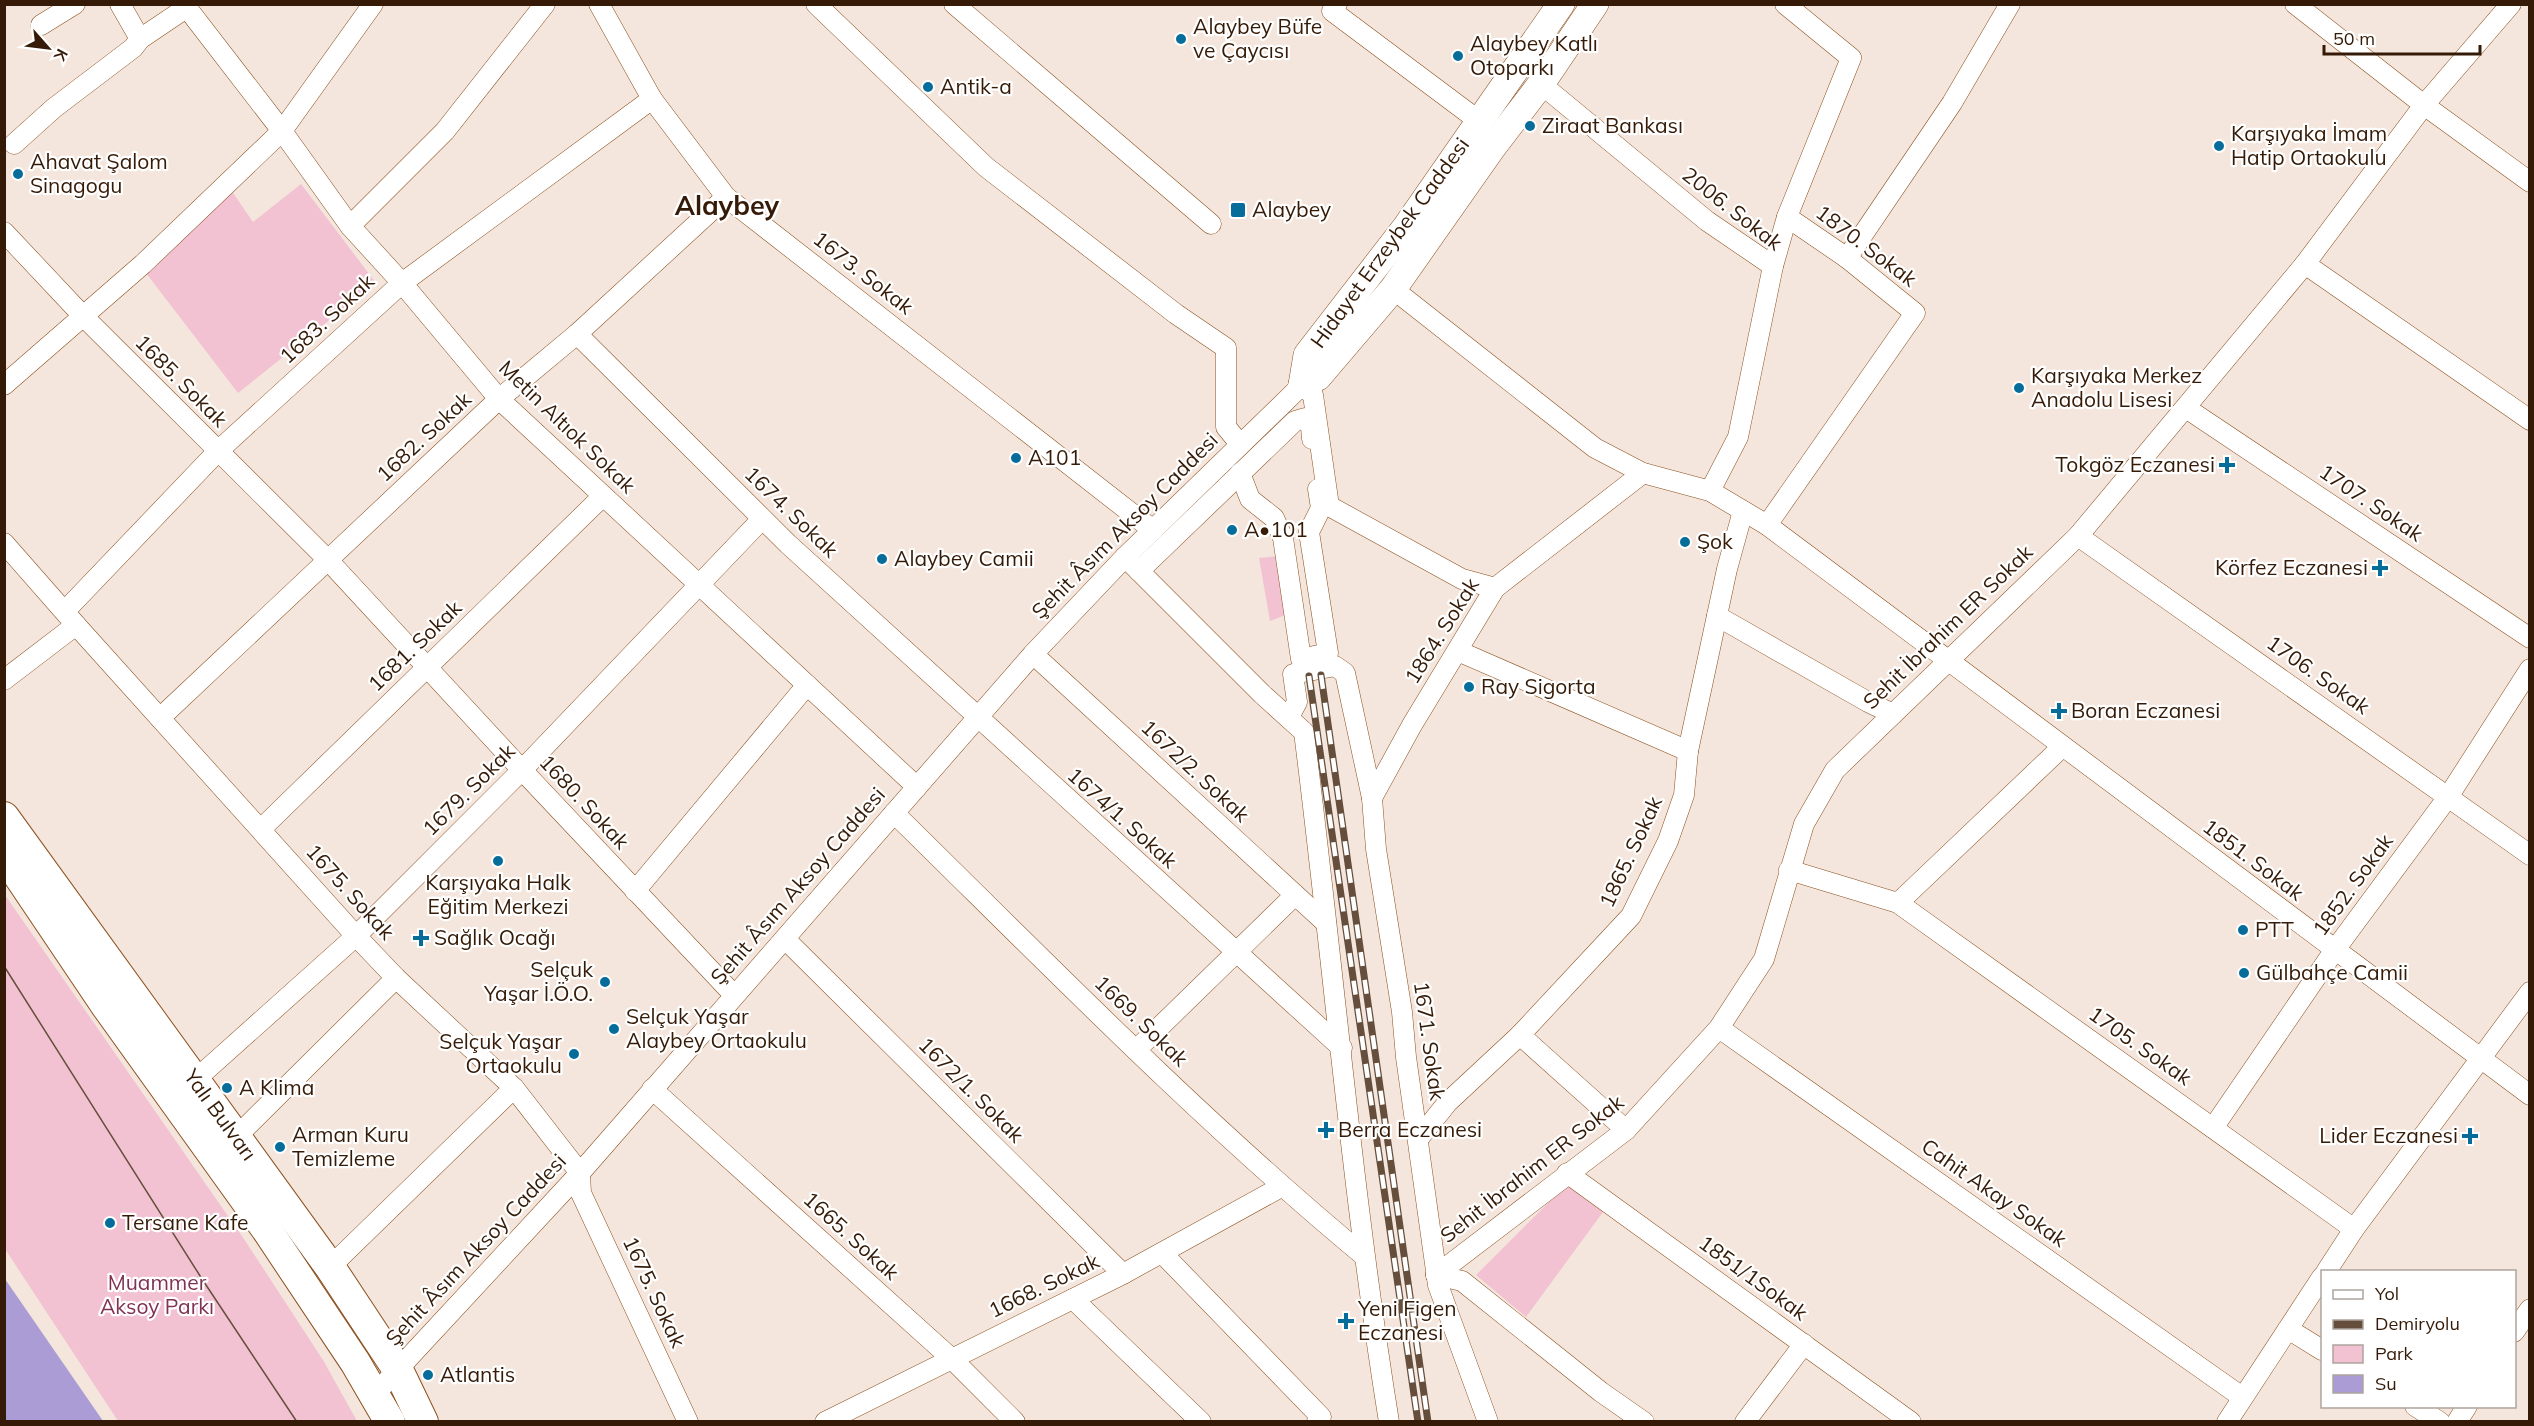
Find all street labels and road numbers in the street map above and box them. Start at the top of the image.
street label: Hidayet Erzeybek Caddesi [1304,132,1474,353]
street label: 2006. Sokak [1677,161,1788,255]
street label: 1870. Sokak [1811,199,1922,292]
street label: 1673. Sokak [808,225,919,319]
street label: 1683. Sokak [274,268,379,369]
street label: 1685. Sokak [130,329,233,432]
street label: Metin Altıok Sokak [494,354,642,498]
street label: 1682. Sokak [371,386,476,487]
street label: Şehit Âsım Aksoy Caddesi [1026,427,1223,624]
street label: 1707. Sokak [2315,458,2429,547]
street label: 1674. Sokak [740,460,844,562]
street label: Sehit İbrahim ER Sokak [1857,538,2038,714]
street label: 1864. Sokak [1398,573,1484,688]
street label: 1681. Sokak [362,594,467,696]
street label: 1706. Sokak [2262,629,2375,719]
street label: 1672/2. Sokak [1136,714,1255,827]
street label: 1679. Sokak [417,738,520,841]
street label: 1680. Sokak [534,749,635,854]
street label: 1674/1. Sokak [1063,761,1183,873]
street label: Şehit Âsım Aksoy Caddesi [704,781,890,989]
street label: 1865. Sokak [1593,792,1667,911]
street label: 1851. Sokak [2198,813,2309,906]
street label: 1852. Sokak [2306,828,2398,941]
street label: 1675. Sokak [301,838,401,945]
street label: 1669. Sokak [1090,969,1194,1071]
street label: 1671. Sokak [1409,980,1451,1102]
street label: 1705. Sokak [2084,1000,2197,1090]
street label: 1672/1. Sokak [914,1031,1030,1148]
street label: Yalı Bulvarı [178,1063,263,1165]
street label: Sehit İbrahim ER Sokak [1434,1088,1628,1248]
street label: Cahit Akay Sokak [1917,1132,2072,1252]
street label: Şehit Âsım Aksoy Caddesi [380,1148,571,1351]
street label: 1665. Sokak [798,1185,905,1285]
street label: 1851/1Sokak [1694,1229,1813,1325]
street label: 1675. Sokak [618,1232,692,1352]
street label: 1668. Sokak [984,1247,1103,1323]

